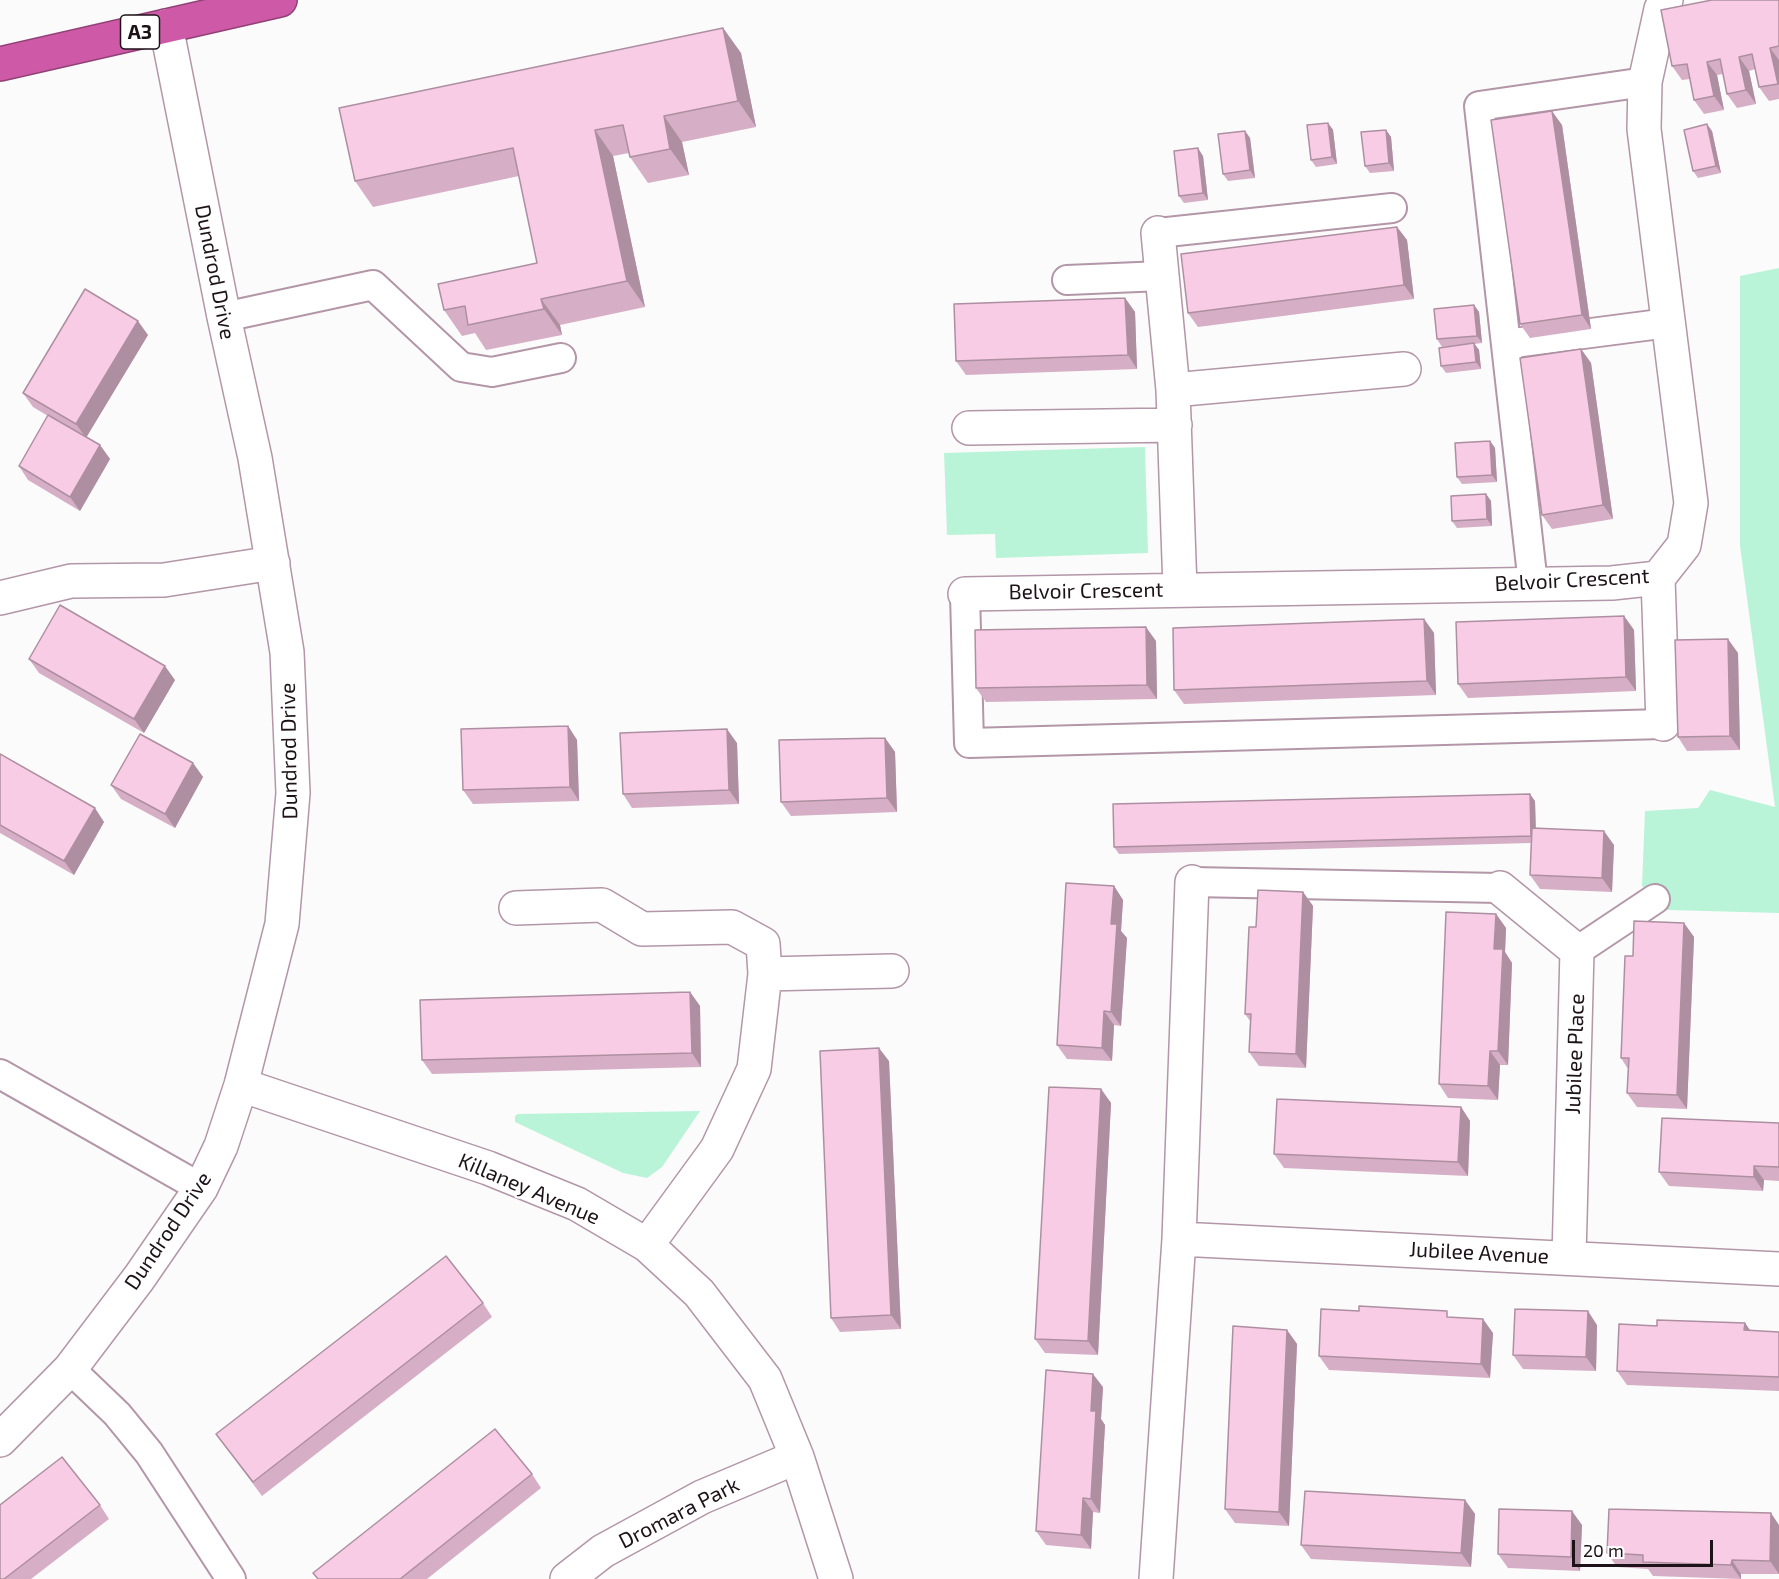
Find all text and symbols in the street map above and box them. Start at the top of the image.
road number: A3 [120,15,160,49]
street label: Dundrod Drive [190,202,240,342]
street label: Belvoir Crescent [1494,563,1650,597]
street label: Belvoir Crescent [1008,577,1164,605]
street label: Dundrod Drive [275,682,303,820]
street label: Jubilee Place [1560,993,1590,1115]
street label: Killaney Avenue [454,1148,604,1230]
street label: Dundrod Drive [119,1167,217,1295]
street label: Jubilee Avenue [1408,1237,1550,1269]
street label: Dromara Park [615,1472,743,1554]
scale bar [1575,1528,1716,1566]
text: 20 m [1583,1539,1624,1561]

